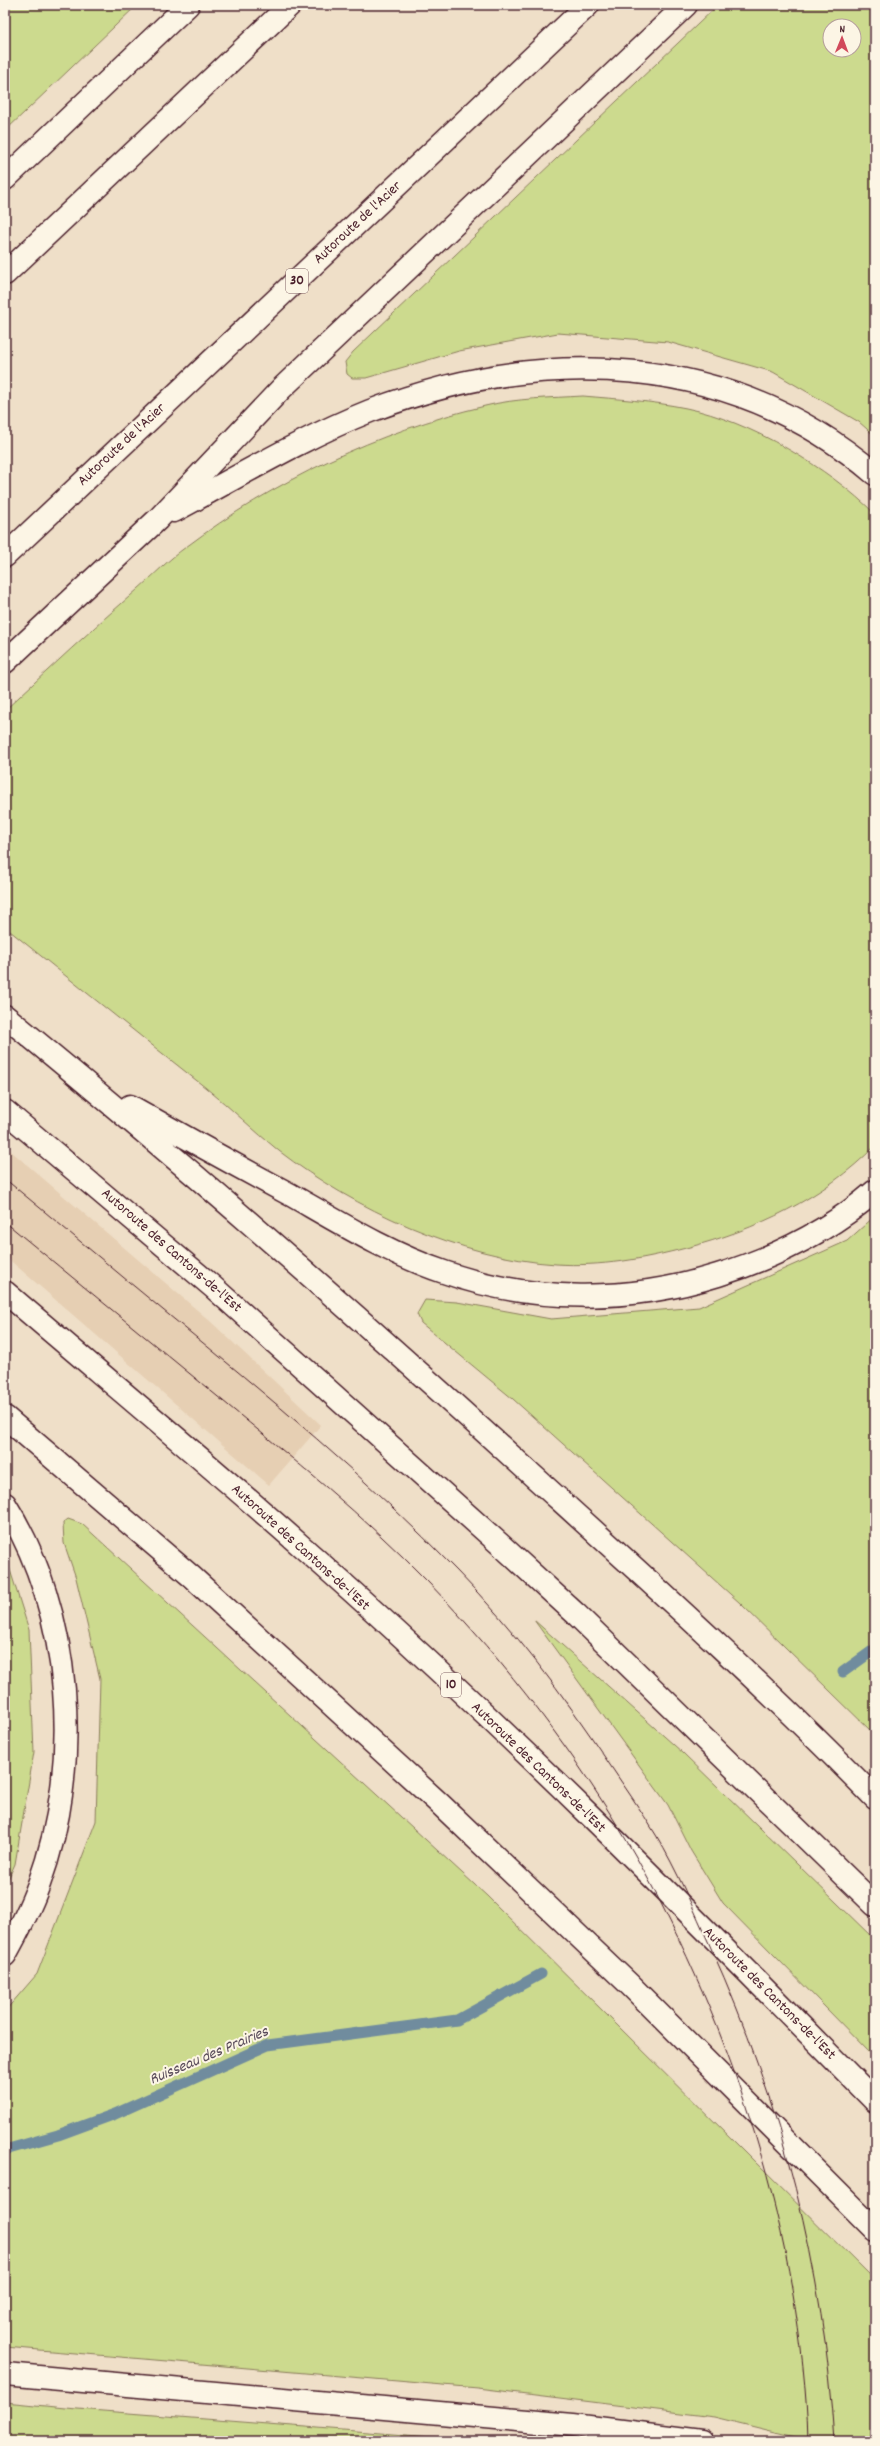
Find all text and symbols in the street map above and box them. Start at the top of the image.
north arrow [822,18,862,58]
text: N [839,22,846,38]
street label: Autoroute de l'Acier [309,176,407,270]
road number: 30 [286,269,308,293]
street label: Autoroute de l'Acier [73,398,171,492]
street label: Autoroute des Cantons-de-l'Est [96,1184,247,1319]
street label: Autoroute des Cantons-de-l'Est [226,1479,375,1617]
road number: 10 [441,1673,461,1697]
street label: Autoroute des Cantons-de-l'Est [465,1697,611,1839]
street label: Autoroute des Cantons-de-l'Est [697,1922,841,2066]
water label: Ruisseau des Prairies [146,2020,273,2091]

